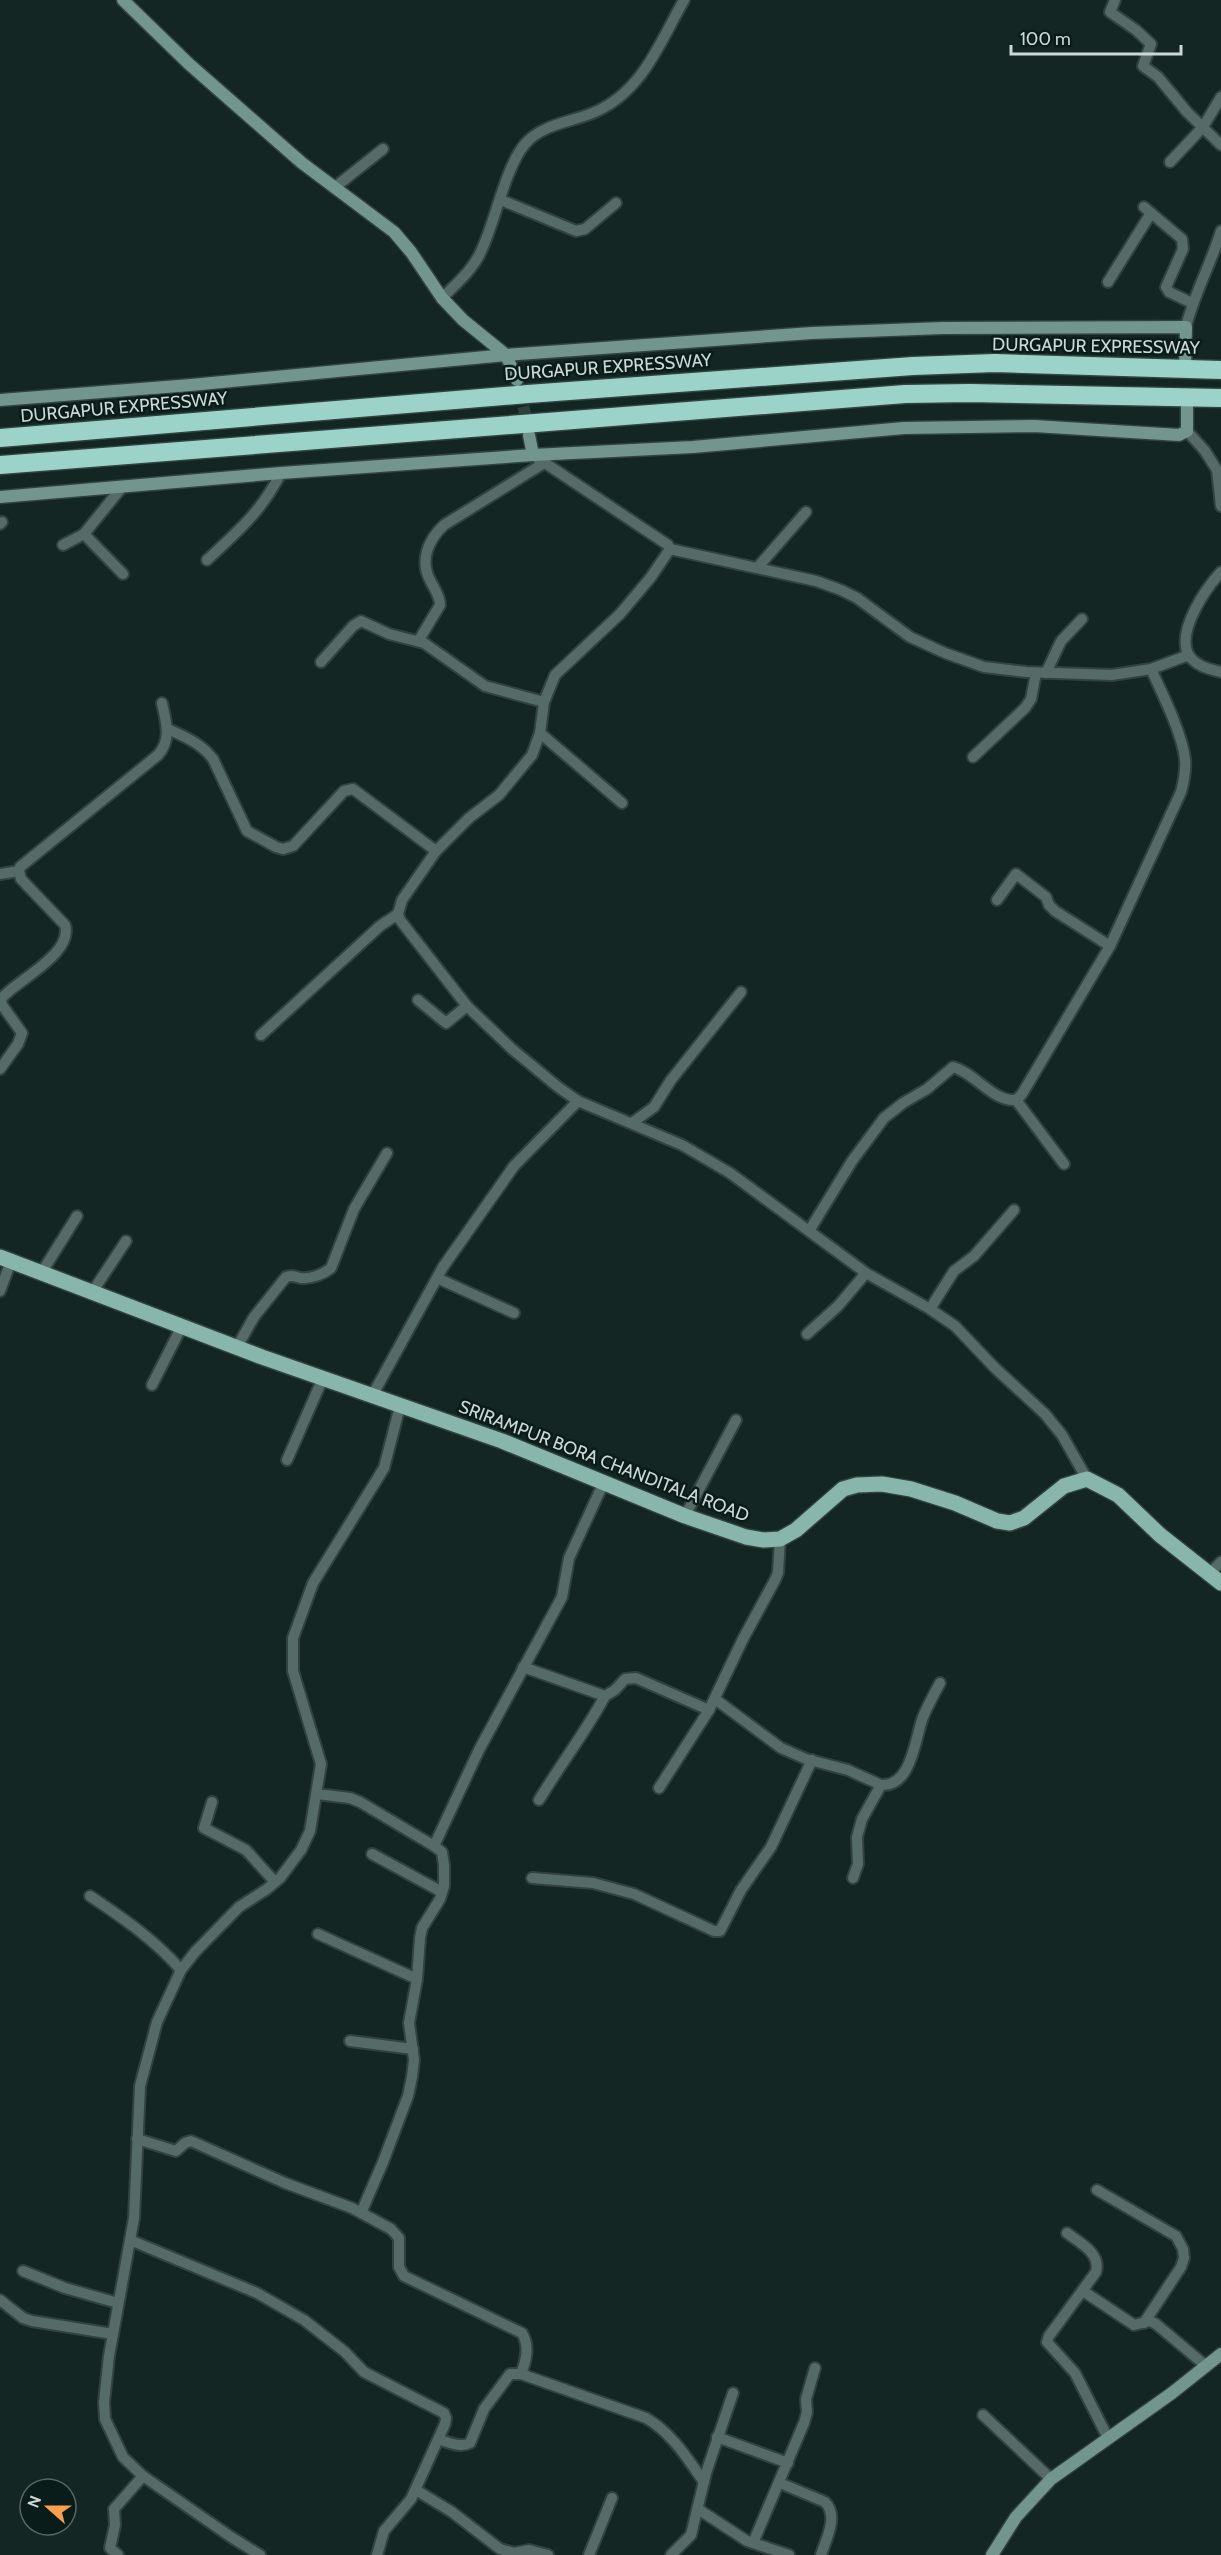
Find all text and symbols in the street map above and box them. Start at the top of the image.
scale bar [1011,18,1180,56]
text: 100 m [1020,28,1071,50]
street label: DURGAPUR EXPRESSWAY [992,333,1201,359]
street label: DURGAPUR EXPRESSWAY [504,349,713,385]
street label: DURGAPUR EXPRESSWAY [20,387,229,427]
street label: SRIRAMPUR BORA CHANDITALA ROAD [456,1395,752,1527]
north arrow [18,2477,78,2537]
text: N [24,2493,45,2510]

